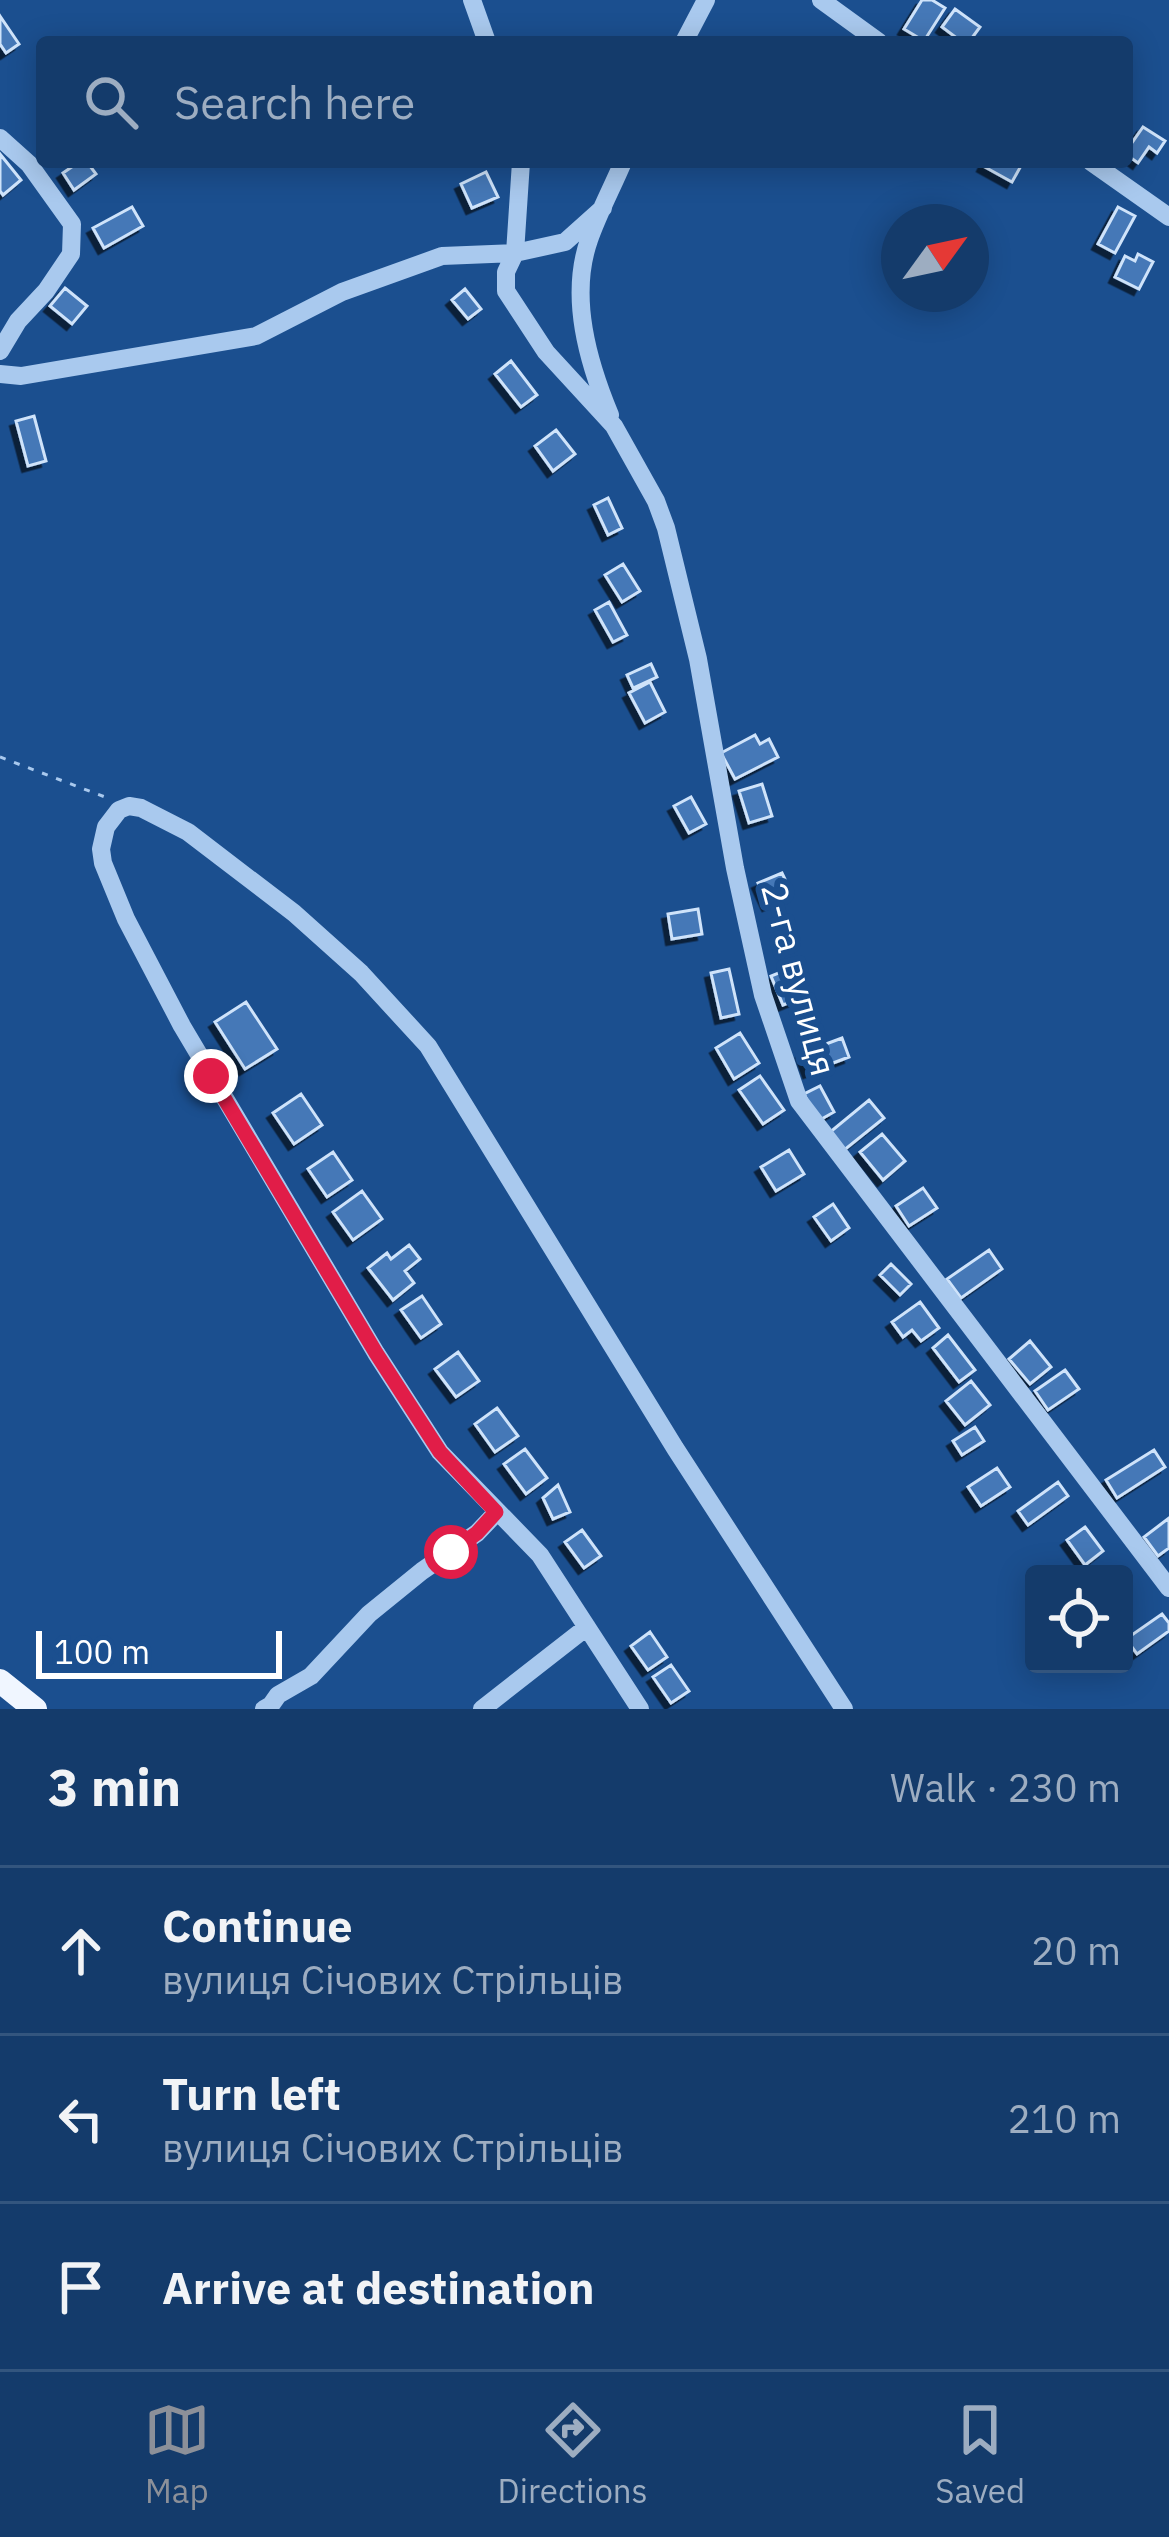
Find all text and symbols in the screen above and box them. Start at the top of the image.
search box [36,36,1133,168]
icon: search [78,69,144,135]
text: Search here [174,73,415,131]
north arrow [881,204,989,312]
street label: 2-га вулиця [751,877,848,1081]
route end [184,1049,238,1103]
route start [424,1525,478,1579]
map controls [1025,1565,1133,1673]
button: locate [1025,1565,1133,1673]
scale bar [36,1625,282,1678]
text: 100 m [54,1630,150,1673]
text: 3 min [48,1754,181,1820]
text: Walk · 230 m [890,1762,1121,1813]
text: Continue [162,1896,353,1954]
icon: ahead [48,1918,114,1984]
text: 20 m [1031,1925,1121,1976]
text: вулиця Січових Стрільців [162,1954,623,2005]
text: Turn left [162,2064,341,2122]
icon: left [48,2086,114,2152]
text: 210 m [1008,2093,1121,2144]
text: вулиця Січових Стрільців [162,2122,623,2173]
icon: arrive [48,2254,114,2320]
text: Arrive at destination [162,2258,595,2316]
tab: Map [144,2397,210,2512]
tab: Directions [498,2397,648,2512]
tab: Saved [935,2397,1025,2512]

